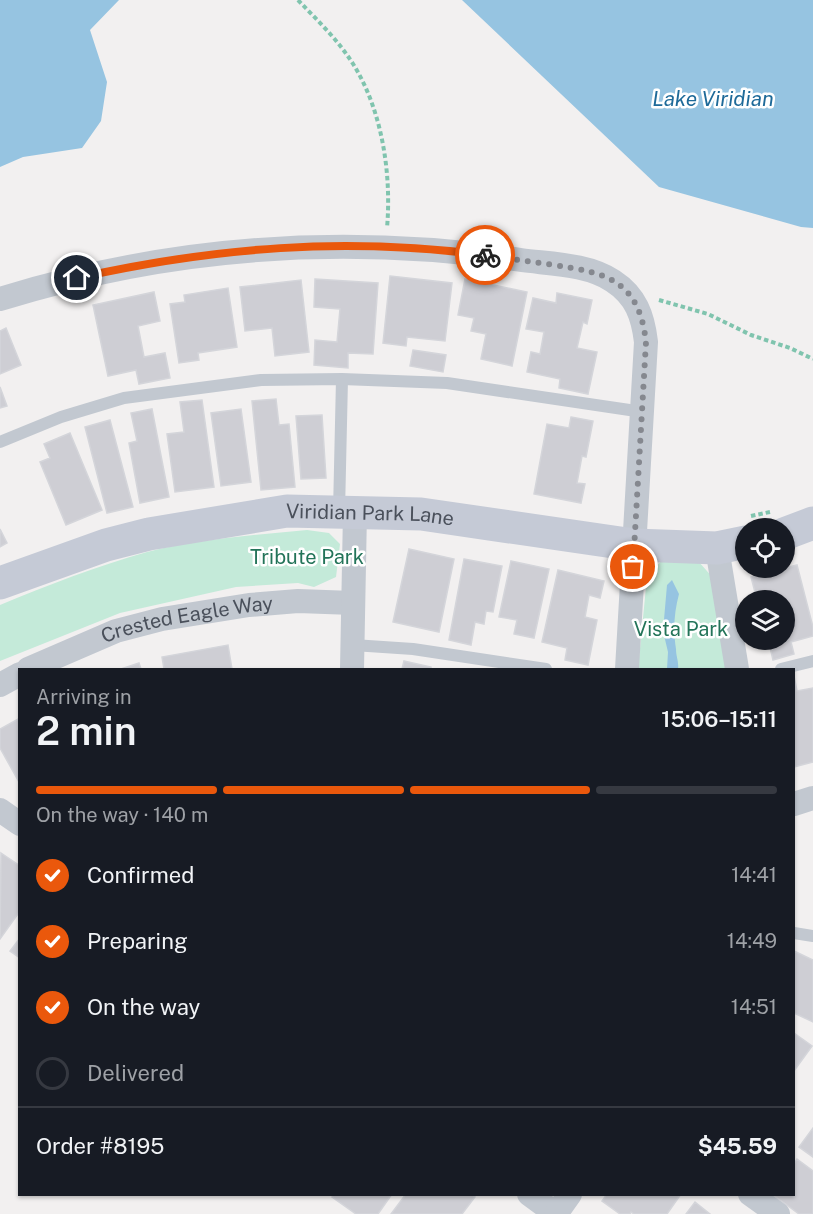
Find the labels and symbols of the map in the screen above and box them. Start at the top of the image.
water label: Lake Viridian [652,86,774,111]
courier [455,225,515,285]
pin [51,252,102,303]
street label: Viridian Park Lane [286,499,456,531]
pin [607,541,658,592]
park label: Tribute Park [250,545,364,569]
street label: Crested Eagle Way [97,591,274,648]
park label: Vista Park [634,617,728,641]

